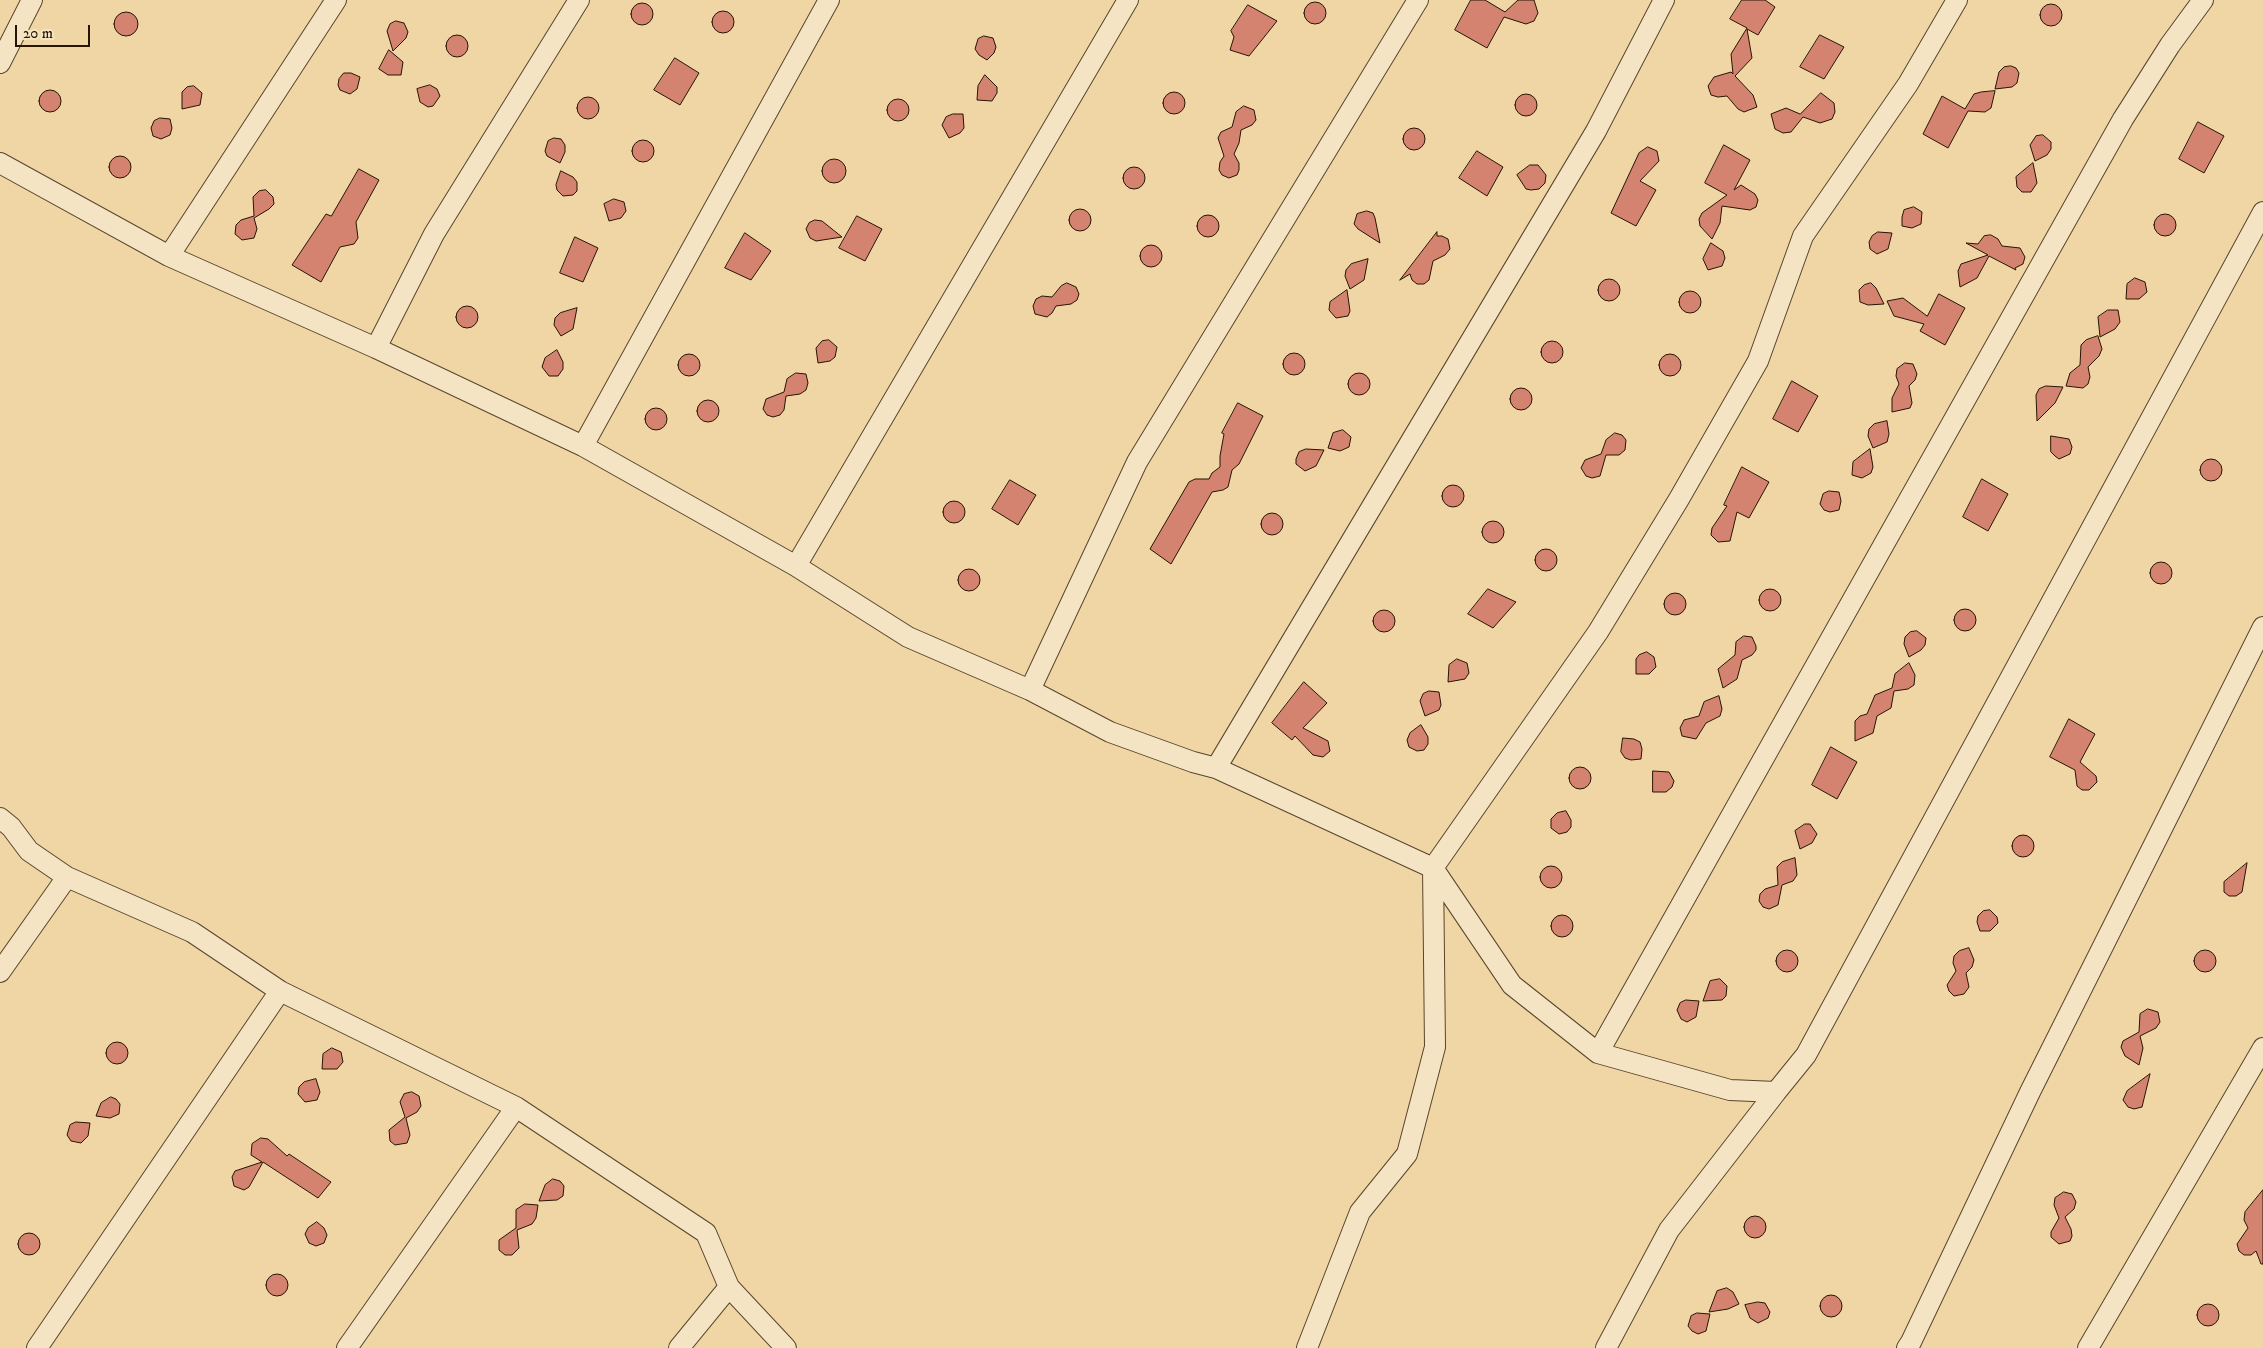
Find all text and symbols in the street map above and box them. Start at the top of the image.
scale bar [18,15,92,47]
text: 20 m [23,24,53,43]

